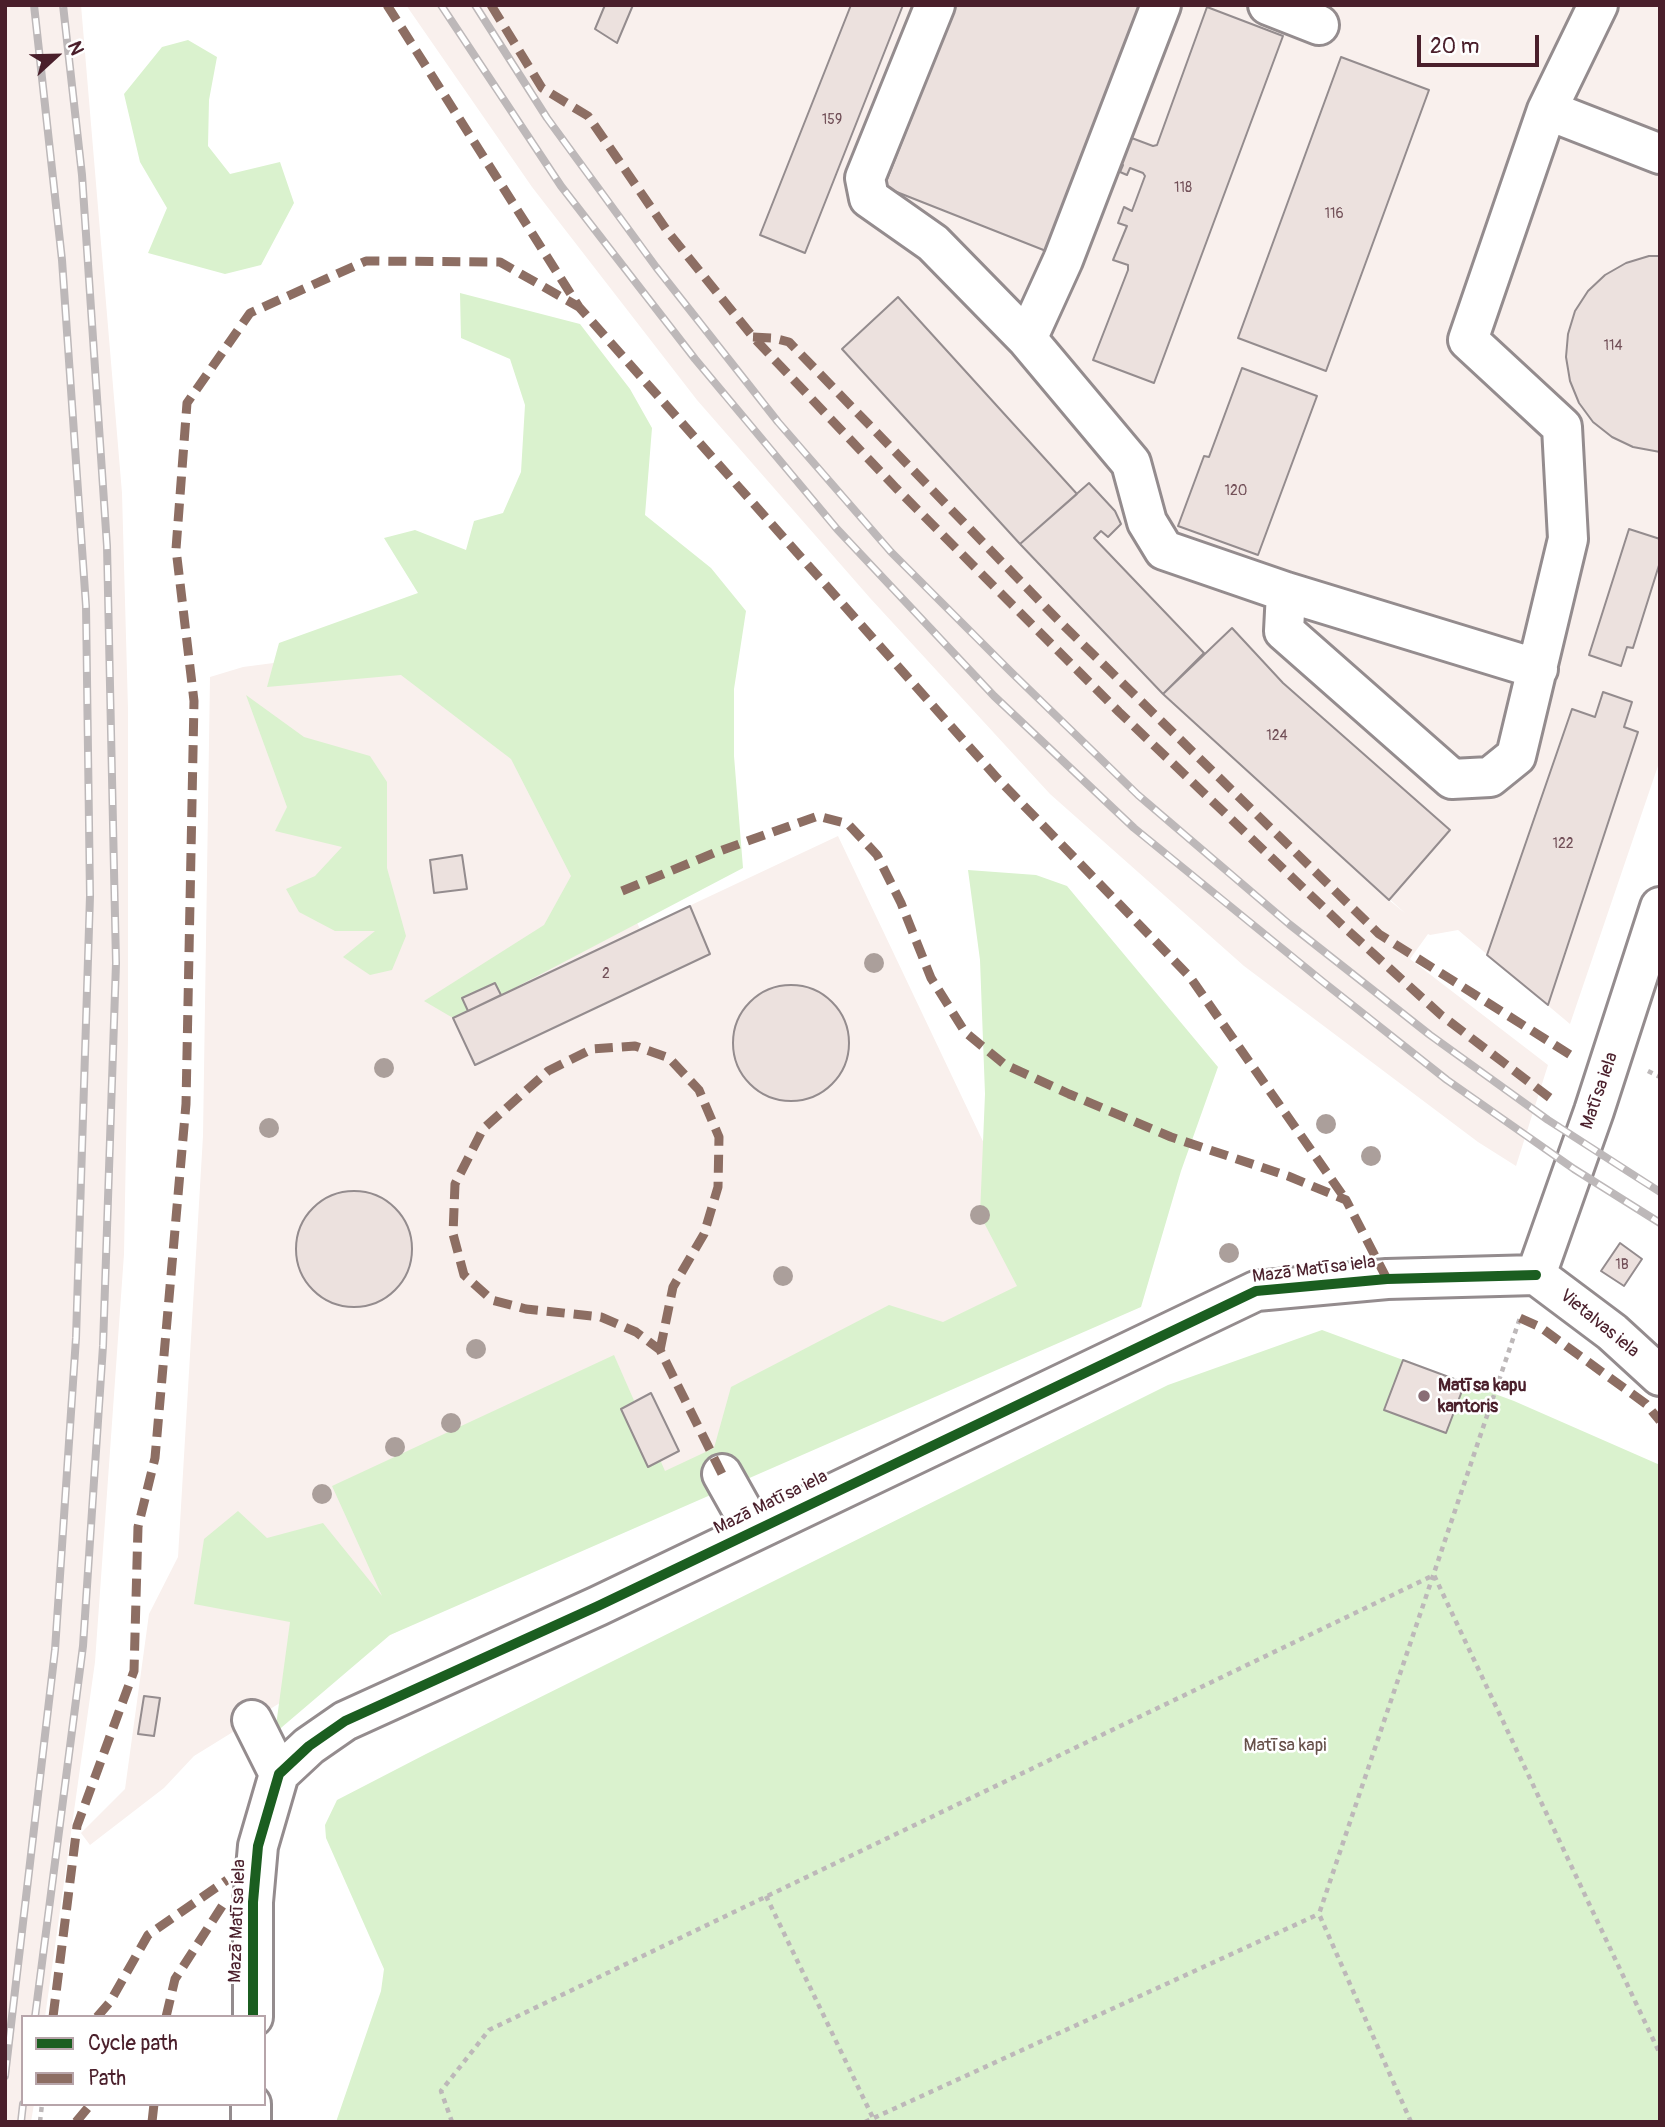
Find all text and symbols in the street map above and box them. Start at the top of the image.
north arrow [21,21,91,91]
scale bar [1420,21,1542,65]
text: 20 m [1430,33,1479,60]
text: N [62,38,89,59]
house number: 159 [822,112,842,128]
house number: 118 [1174,180,1192,196]
house number: 116 [1324,206,1344,222]
house number: 114 [1603,338,1623,354]
house number: 120 [1225,483,1247,499]
house number: 124 [1266,728,1288,744]
house number: 122 [1552,836,1574,852]
house number: 2 [602,966,610,982]
street label: Matīsa iela [1577,1050,1623,1132]
street label: Mazā Matīsa iela [1251,1252,1377,1288]
house number: 1B [1615,1257,1629,1273]
street label: Vietalvas iela [1555,1285,1643,1363]
place label: Matīsa kapu kantoris [1438,1375,1527,1418]
marker: Matīsa kapu kantoris [1416,1388,1432,1404]
street label: Mazā Matīsa iela [711,1466,831,1540]
park label: Matīsa kapi [1244,1735,1326,1757]
street label: Mazā Matīsa iela [225,1859,251,1983]
legend [21,2015,266,2106]
text: Cycle path [88,2030,178,2057]
text: Path [88,2065,126,2092]

